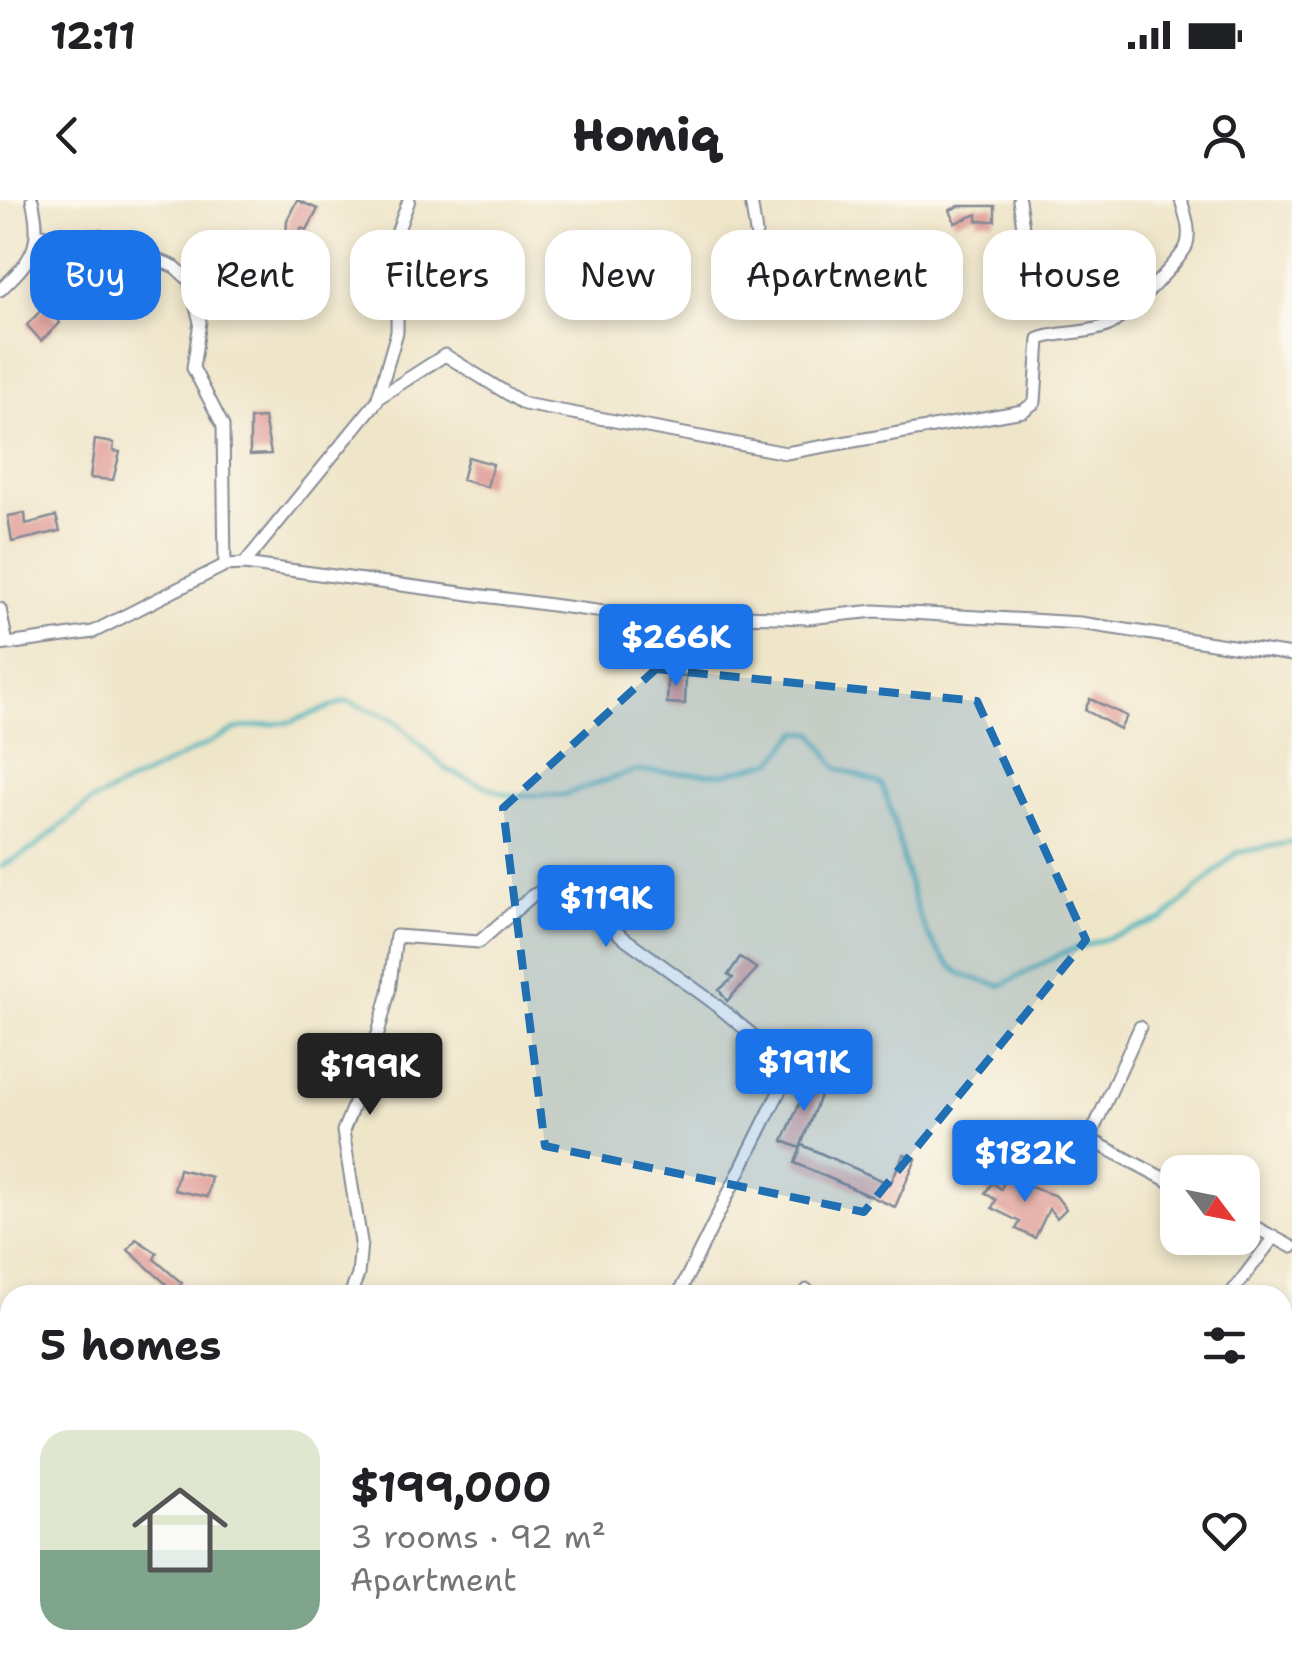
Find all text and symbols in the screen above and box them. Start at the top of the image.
text: 12:11 [50,10,136,61]
text: Homiq [572,105,720,165]
icon: back [40,108,95,163]
icon: person [1197,108,1252,163]
chip: Buy [30,230,161,320]
chip: Rent [181,230,330,320]
chip: Filters [350,230,525,320]
chip: New [545,230,691,320]
chip: Apartment [711,230,963,320]
chip: House [983,230,1156,320]
pin: $266K [606,604,746,689]
text: $266K [621,615,731,658]
pin: $119K [536,865,676,950]
text: $119K [560,876,652,919]
pin: $191K [734,1029,874,1114]
pin: $199K [300,1033,440,1118]
text: $191K [758,1040,850,1083]
text: $199K [319,1044,421,1087]
pin: $182K [955,1120,1095,1205]
text: $182K [974,1131,1076,1174]
north arrow [1160,1155,1260,1255]
map controls [1160,1155,1260,1255]
text: 5 homes [40,1317,221,1373]
icon: filters [1197,1318,1252,1373]
text: $199,000 [350,1459,552,1515]
icon: home [120,1470,240,1590]
icon: heart [1197,1503,1252,1558]
text: 3 rooms · 92 m² [350,1515,606,1558]
text: Apartment [350,1558,517,1601]

